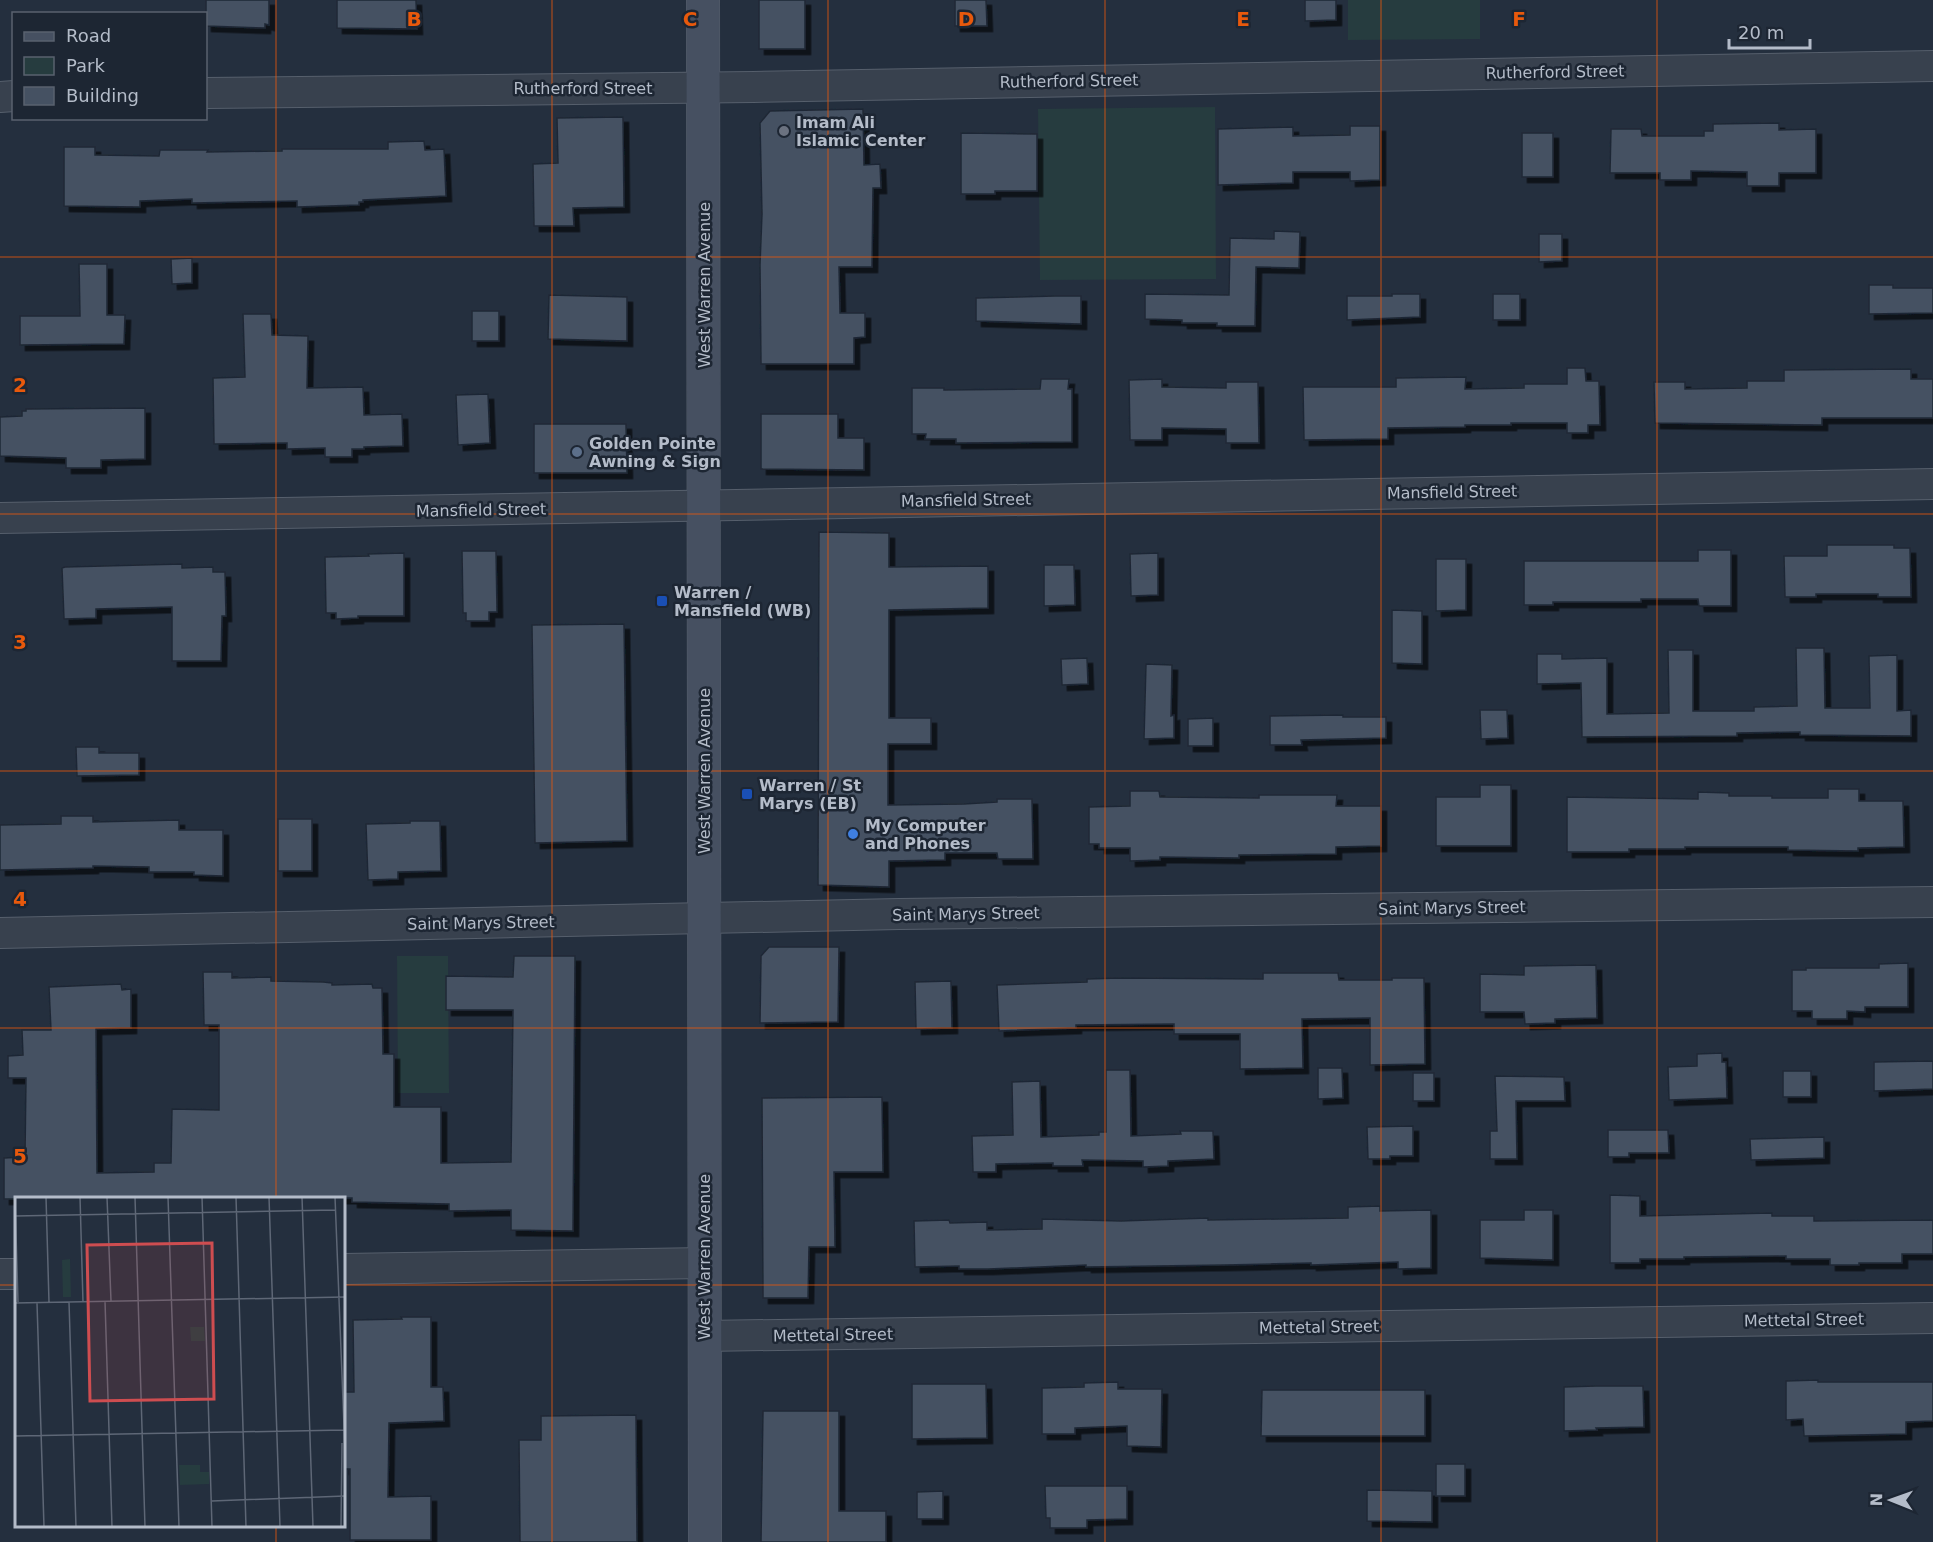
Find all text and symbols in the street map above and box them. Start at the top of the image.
text: B [406,7,422,31]
text: C [683,7,697,31]
text: D [958,7,974,31]
text: E [1236,7,1250,31]
text: F [1512,7,1526,31]
legend [12,12,207,120]
scale bar [1729,12,1810,50]
text: 20 m [1738,22,1784,43]
text: Road [66,25,111,46]
text: Park [66,55,105,76]
street label: Rutherford Street [1485,61,1625,83]
street label: Rutherford Street [999,70,1139,92]
street label: Rutherford Street [514,79,652,98]
text: Building [66,85,139,106]
place label: Imam Ali Islamic Center [796,113,925,150]
marker: Imam Ali Islamic Center [777,124,791,138]
street label: West Warren Avenue [695,202,714,368]
text: 2 [13,373,27,397]
place label: Golden Pointe Awning & Sign [589,434,721,471]
marker: Golden Pointe Awning & Sign [570,445,584,459]
street label: Mansfield Street [1387,481,1517,503]
street label: Mansfield Street [901,489,1031,511]
street label: Mansfield Street [416,499,546,521]
place label: Warren / Mansfield (WB) [674,583,811,620]
marker: Warren / Mansfield (WB) [655,594,669,608]
text: 3 [13,630,27,654]
street label: West Warren Avenue [695,688,714,854]
place label: Warren / St Marys (EB) [759,776,861,813]
marker: Warren / St Marys (EB) [740,787,754,801]
place label: My Computer and Phones [865,816,986,853]
marker: My Computer and Phones [846,827,860,841]
text: 4 [13,887,27,911]
street label: Saint Marys Street [1378,897,1526,919]
street label: Saint Marys Street [892,903,1040,925]
street label: Saint Marys Street [407,912,555,934]
text: 5 [13,1144,27,1168]
street label: West Warren Avenue [695,1174,714,1340]
inset map [15,1197,345,1527]
street label: Mettetal Street [1744,1309,1864,1331]
street label: Mettetal Street [1259,1316,1379,1338]
street label: Mettetal Street [773,1324,893,1346]
north arrow [1861,1470,1921,1530]
text: N [1867,1493,1886,1507]

